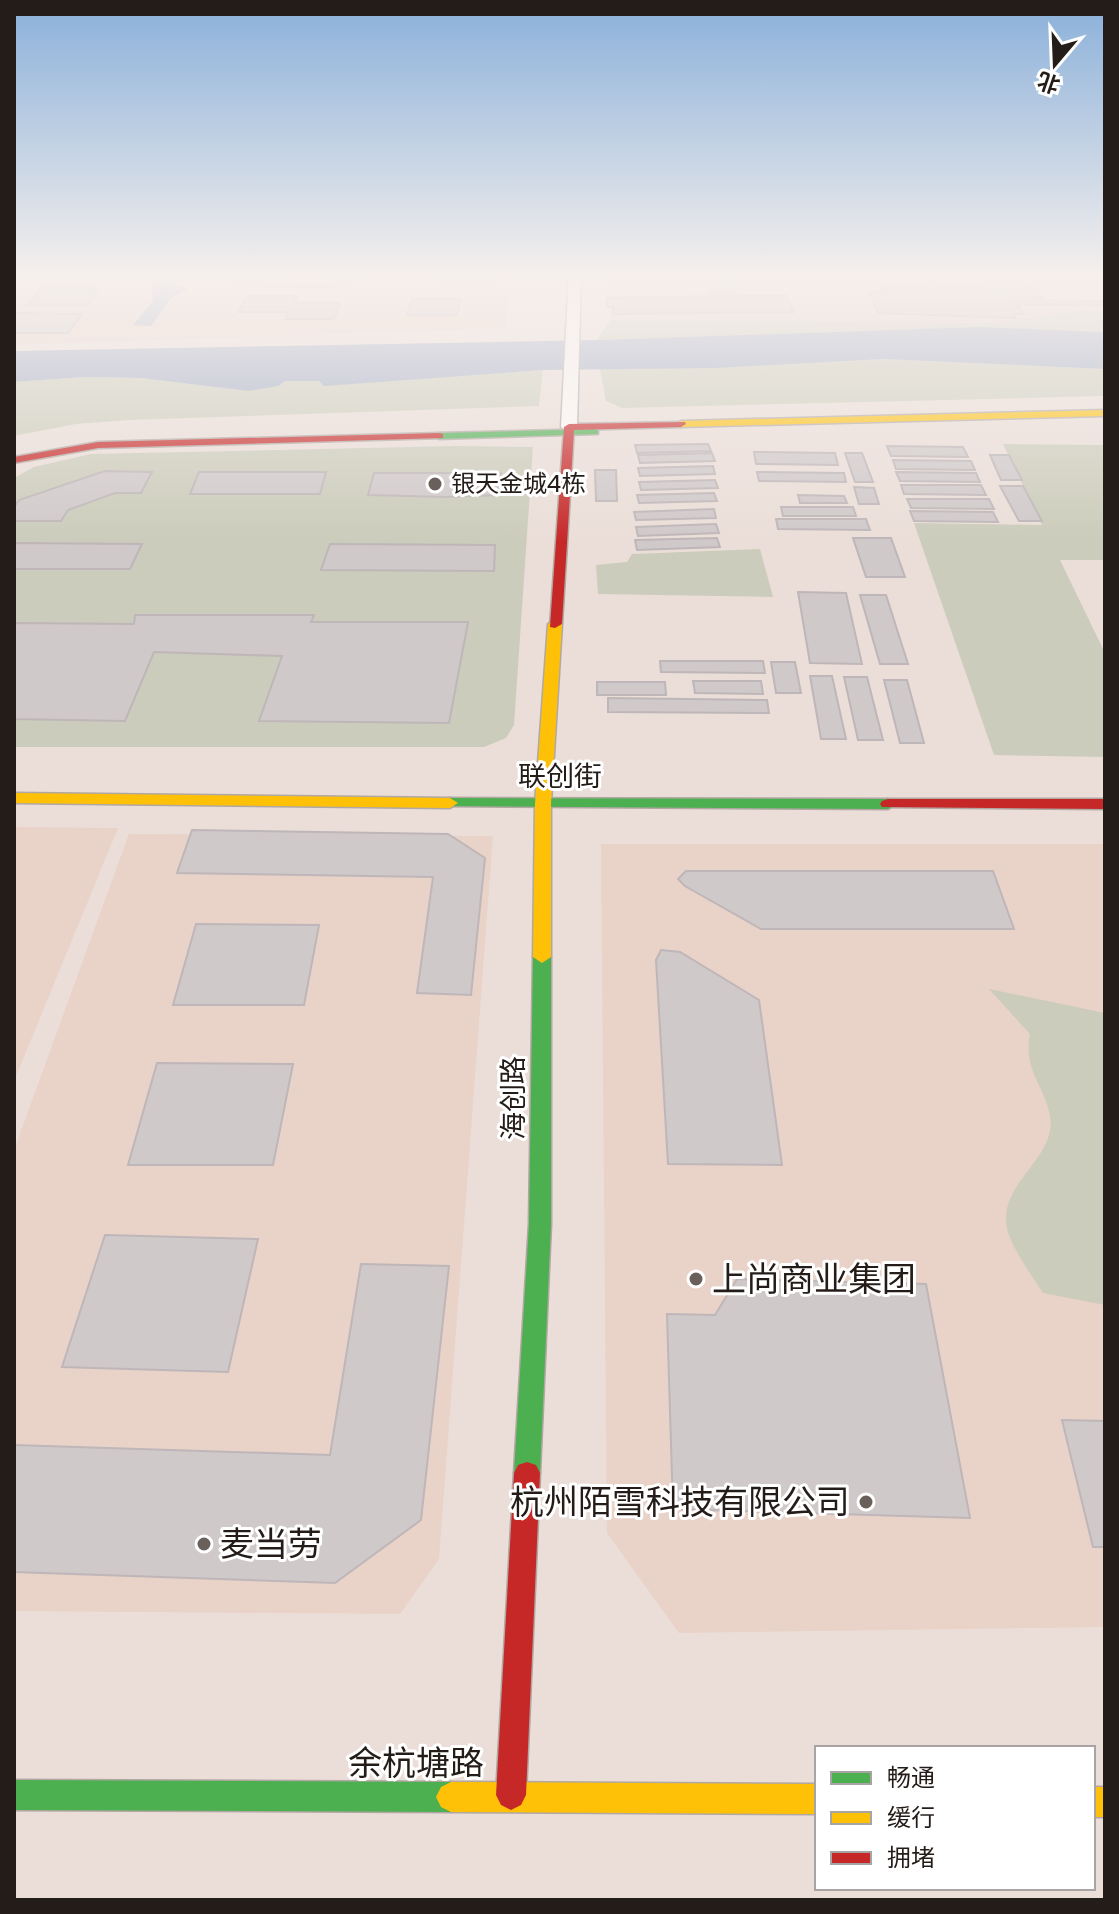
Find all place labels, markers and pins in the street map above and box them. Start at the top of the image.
place label: 银天金城4栋 [451,468,586,497]
marker: 银天金城4栋 [426,475,444,493]
place label: 上尚商业集团 [712,1258,916,1298]
marker: 上尚商业集团 [687,1270,705,1288]
place label: 杭州陌雪科技有限公司 [510,1481,850,1521]
marker: 杭州陌雪科技有限公司 [857,1493,875,1511]
place label: 麦当劳 [220,1523,322,1563]
marker: 麦当劳 [195,1535,213,1553]

